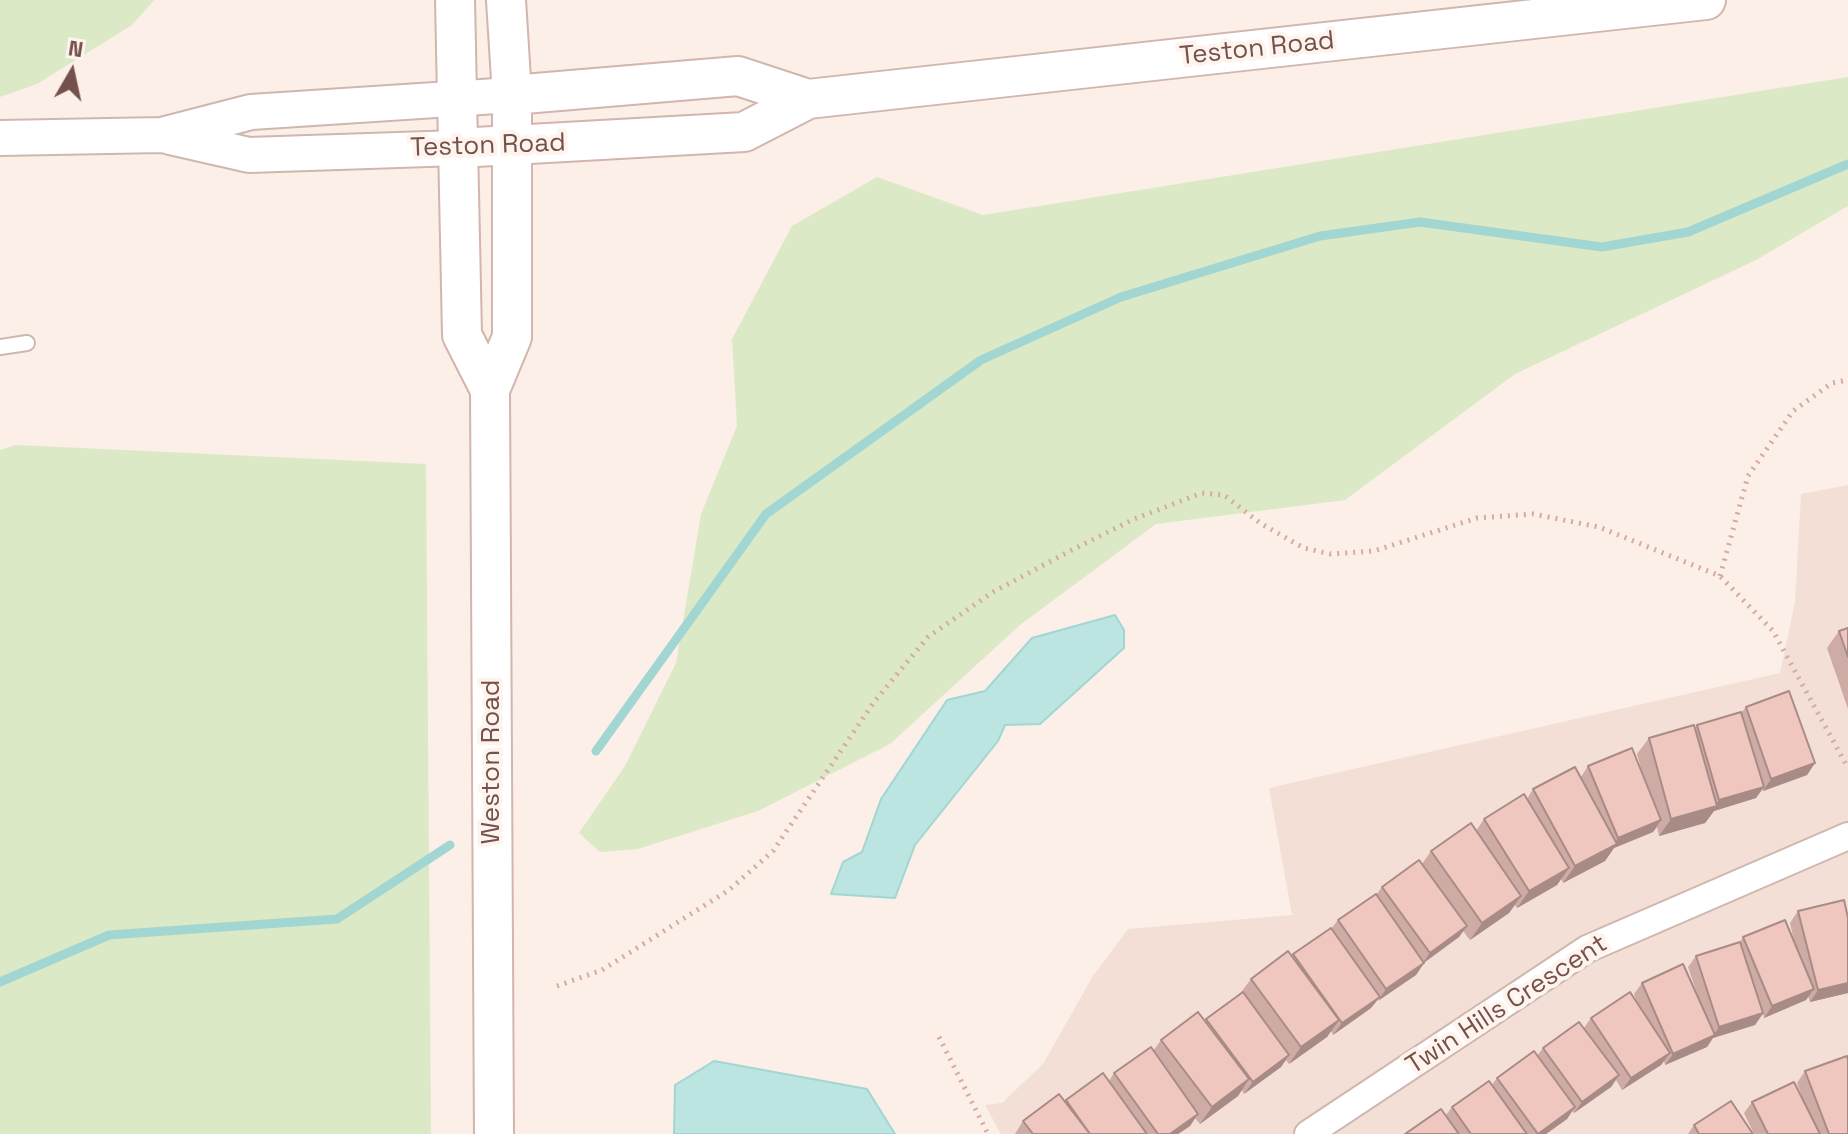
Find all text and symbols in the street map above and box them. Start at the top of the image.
street label: Teston Road [1178,25,1336,73]
north arrow [32,32,112,112]
text: N [66,33,85,63]
street label: Teston Road [410,128,566,164]
street label: Weston Road [476,679,508,845]
street label: Twin Hills Crescent [1401,928,1613,1082]

